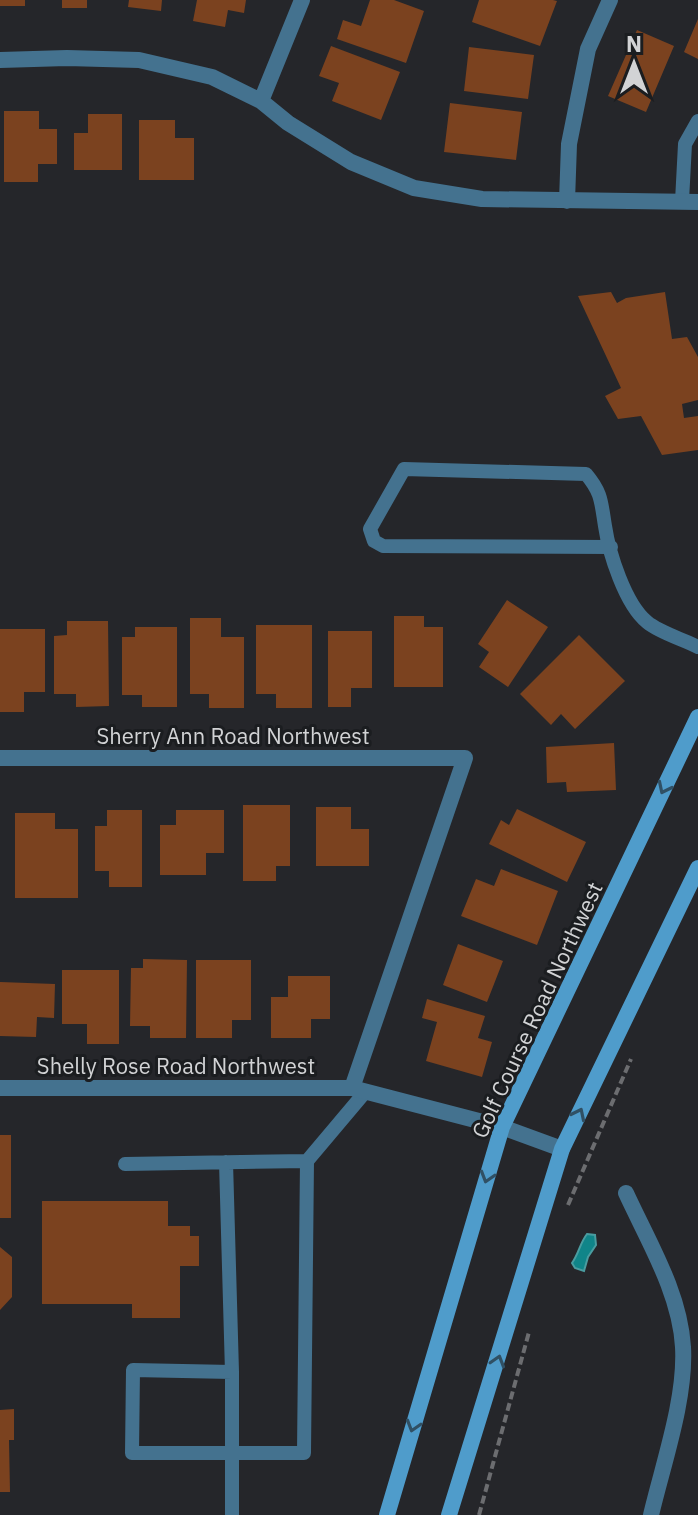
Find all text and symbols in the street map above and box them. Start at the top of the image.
north arrow [594,24,674,104]
text: N [626,29,642,58]
street label: Sherry Ann Road Northwest [96,721,370,750]
one-way arrow [658,779,674,794]
street label: Golf Course Road Northwest [464,877,609,1143]
street label: Shelly Rose Road Northwest [37,1051,315,1080]
one-way arrow [569,1108,585,1122]
one-way arrow [480,1169,496,1183]
one-way arrow [489,1354,505,1368]
one-way arrow [406,1419,422,1432]

